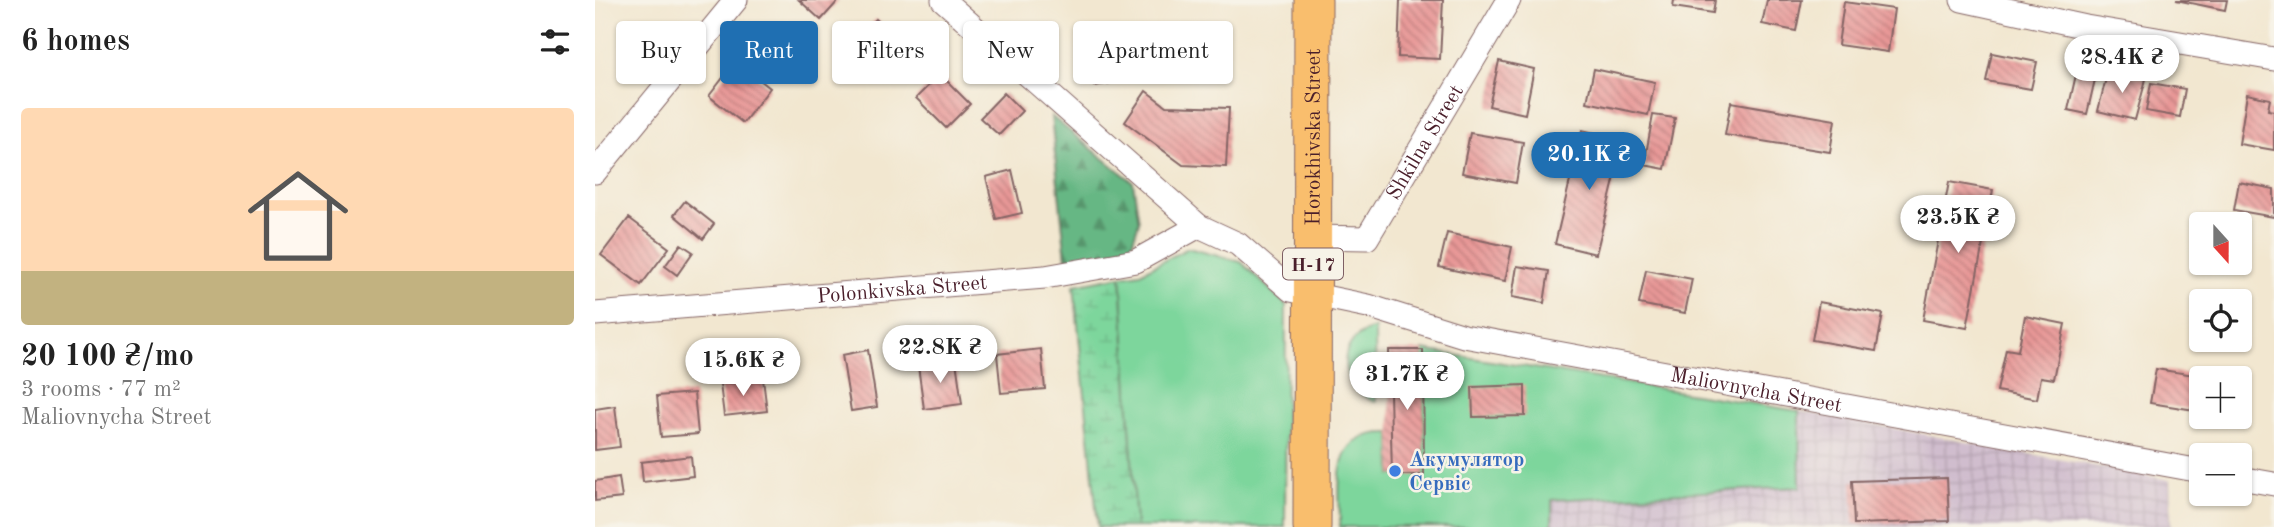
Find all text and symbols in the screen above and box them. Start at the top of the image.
chip: Buy [616,21,706,84]
chip: Rent [720,21,818,84]
chip: Filters [832,21,949,84]
chip: New [963,21,1059,84]
chip: Apartment [1073,21,1233,84]
icon: filters [536,23,574,61]
text: 6 homes [21,27,130,57]
pin: 28.4K ₴ [2057,36,2187,95]
text: 28.4K ₴ [2080,46,2164,69]
street label: Horokhivska Street [1304,48,1325,226]
street label: Shkilna Street [1383,81,1468,204]
pin: 20.1K ₴ [1524,132,1654,192]
text: 20.1K ₴ [1547,143,1631,166]
icon: home [235,153,361,279]
pin: 23.5K ₴ [1893,196,2023,255]
text: 23.5K ₴ [1916,206,2000,229]
north arrow [2189,212,2252,275]
map controls [2189,212,2252,506]
road number: Н-17 [1283,248,1343,280]
street label: Polonkivska Street [816,273,988,308]
button: locate [2189,289,2252,352]
pin: 22.8K ₴ [875,326,1005,385]
text: 22.8K ₴ [898,336,982,359]
pin: 15.6K ₴ [678,338,808,398]
text: 20 100 ₴/mo [21,342,194,372]
text: 15.6K ₴ [701,349,785,372]
pin: 31.7K ₴ [1342,352,1472,412]
text: 31.7K ₴ [1365,363,1449,386]
street label: Maliovnycha Street [1669,365,1844,417]
button: + [2189,366,2252,429]
text: 3 rooms · 77 m² [21,378,181,401]
text: Maliovnycha Street [21,406,212,429]
button: − [2189,443,2252,506]
place label: Акумулятор Сервіс [1409,450,1525,495]
marker: Акумулятор Сервіс [1387,463,1403,479]

